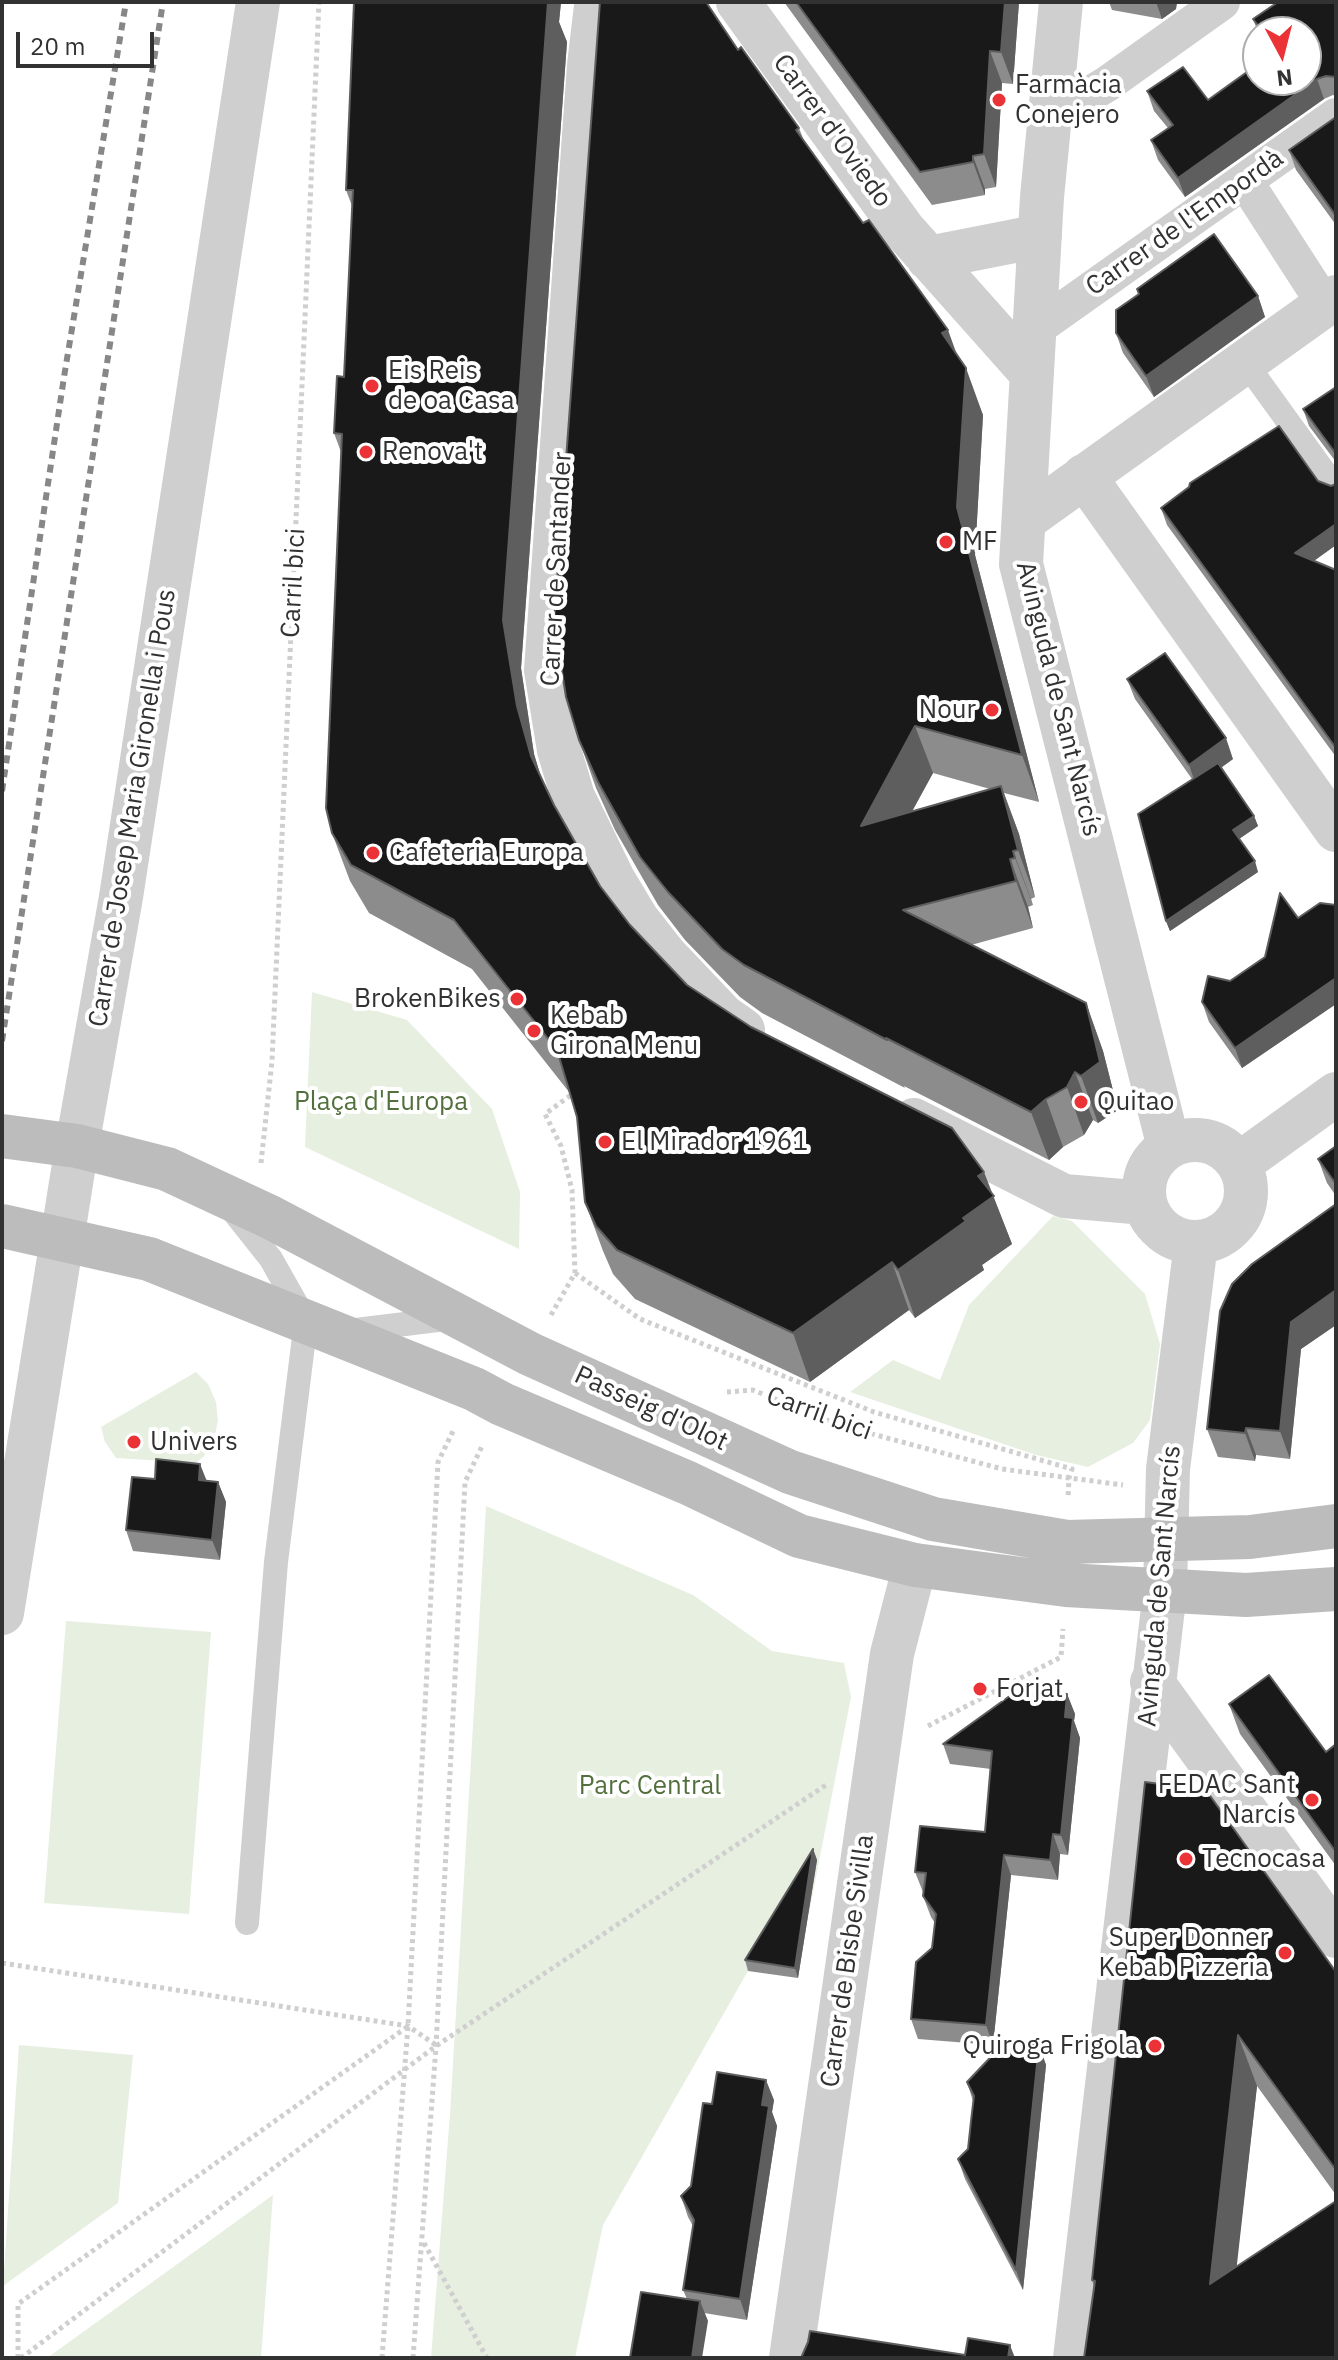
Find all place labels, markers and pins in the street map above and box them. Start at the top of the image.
place label: Farmàcia Conejero [1015,69,1122,130]
marker: Farmàcia Conejero [990,91,1008,109]
place label: Eis Reis de oa Casa [388,355,515,416]
marker: Eis Reis de oa Casa [363,377,381,395]
place label: Renova't [382,436,483,468]
marker: Renova't [357,443,375,461]
place label: MF [962,526,998,558]
marker: MF [937,533,955,551]
place label: Nour [919,694,976,726]
marker: Nour [983,701,1001,719]
place label: Cafeteria Europa [389,837,584,869]
marker: Cafeteria Europa [364,844,382,862]
place label: BrokenBikes [354,983,501,1015]
marker: BrokenBikes [508,990,526,1008]
place label: Kebab Girona Menu [550,1000,698,1062]
marker: Kebab Girona Menu [525,1022,543,1040]
place label: Quitao [1097,1086,1174,1118]
marker: Quitao [1072,1093,1090,1111]
place label: El Mirador 1961 [621,1126,808,1158]
marker: El Mirador 1961 [596,1133,614,1151]
place label: Univers [150,1426,238,1458]
marker: Univers [125,1433,143,1451]
place label: Forjat [996,1673,1063,1705]
marker: Forjat [971,1680,989,1698]
place label: FEDAC Sant Narcís [1158,1769,1296,1830]
marker: FEDAC Sant Narcís [1303,1791,1321,1809]
place label: Tecnocasa [1202,1843,1325,1875]
marker: Tecnocasa [1177,1850,1195,1868]
place label: Super Donner Kebab Pizzeria [1098,1922,1269,1984]
marker: Super Donner Kebab Pizzeria [1276,1944,1294,1962]
place label: Quiroga Frigola [963,2030,1139,2062]
marker: Quiroga Frigola [1146,2037,1164,2055]

